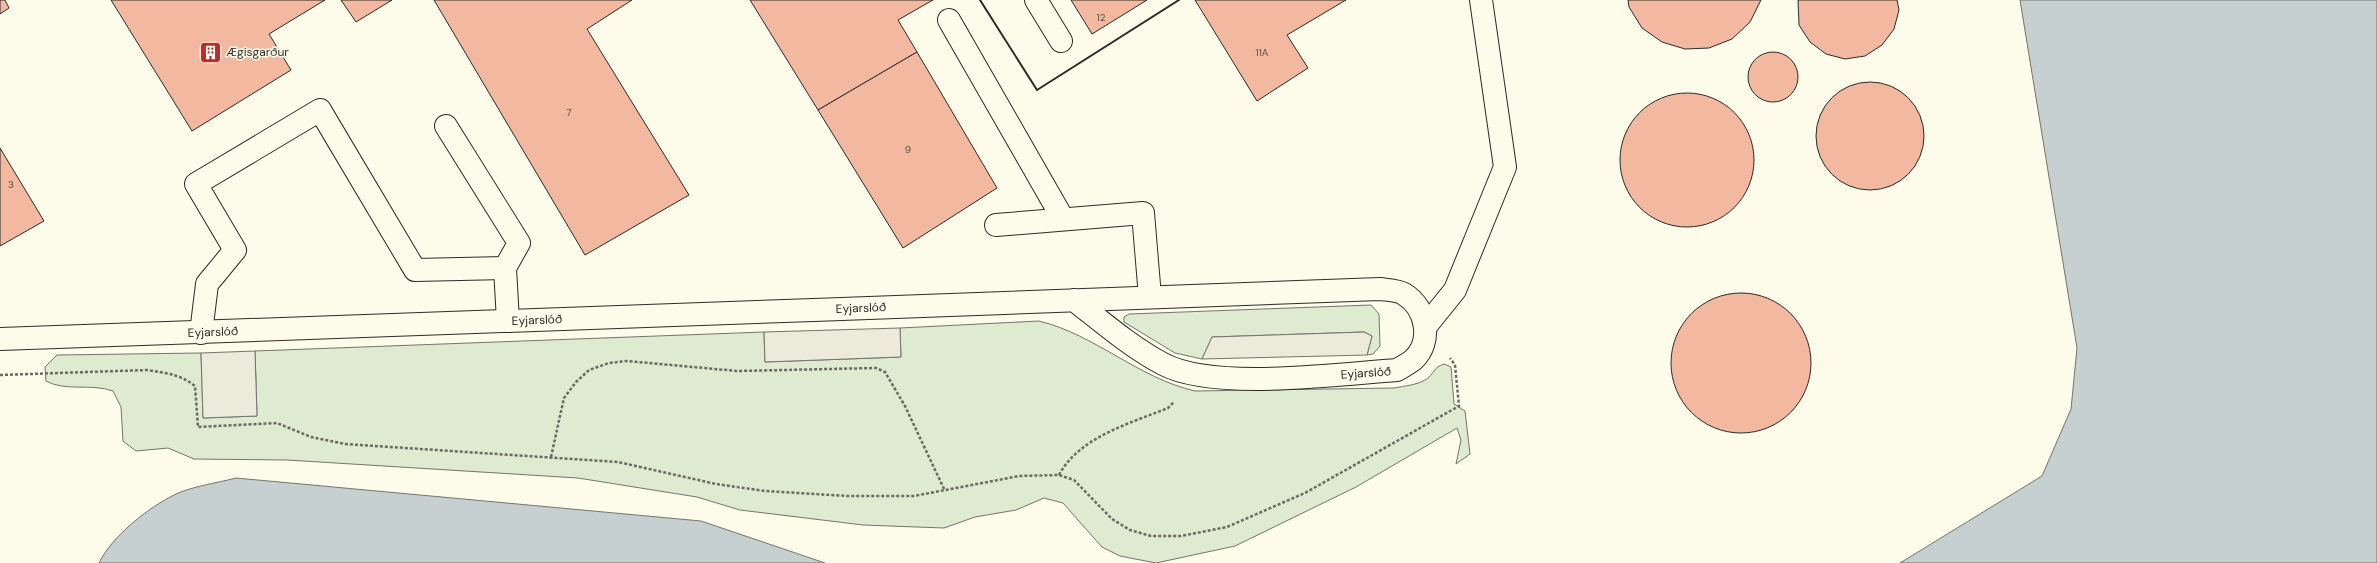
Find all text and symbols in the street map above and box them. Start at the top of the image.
house number: 12 [1097,11,1106,24]
building icon: Ægisgarður [198,39,224,65]
place label: Ægisgarður [226,44,289,60]
house number: 11A [1256,46,1269,59]
house number: 7 [566,106,572,119]
house number: 9 [905,143,911,156]
house number: 3 [8,178,14,191]
street label: Eyjarslóð [835,299,887,317]
street label: Eyjarslóð [511,311,563,329]
street label: Eyjarslóð [187,323,239,341]
street label: Eyjarslóð [1340,363,1392,383]

